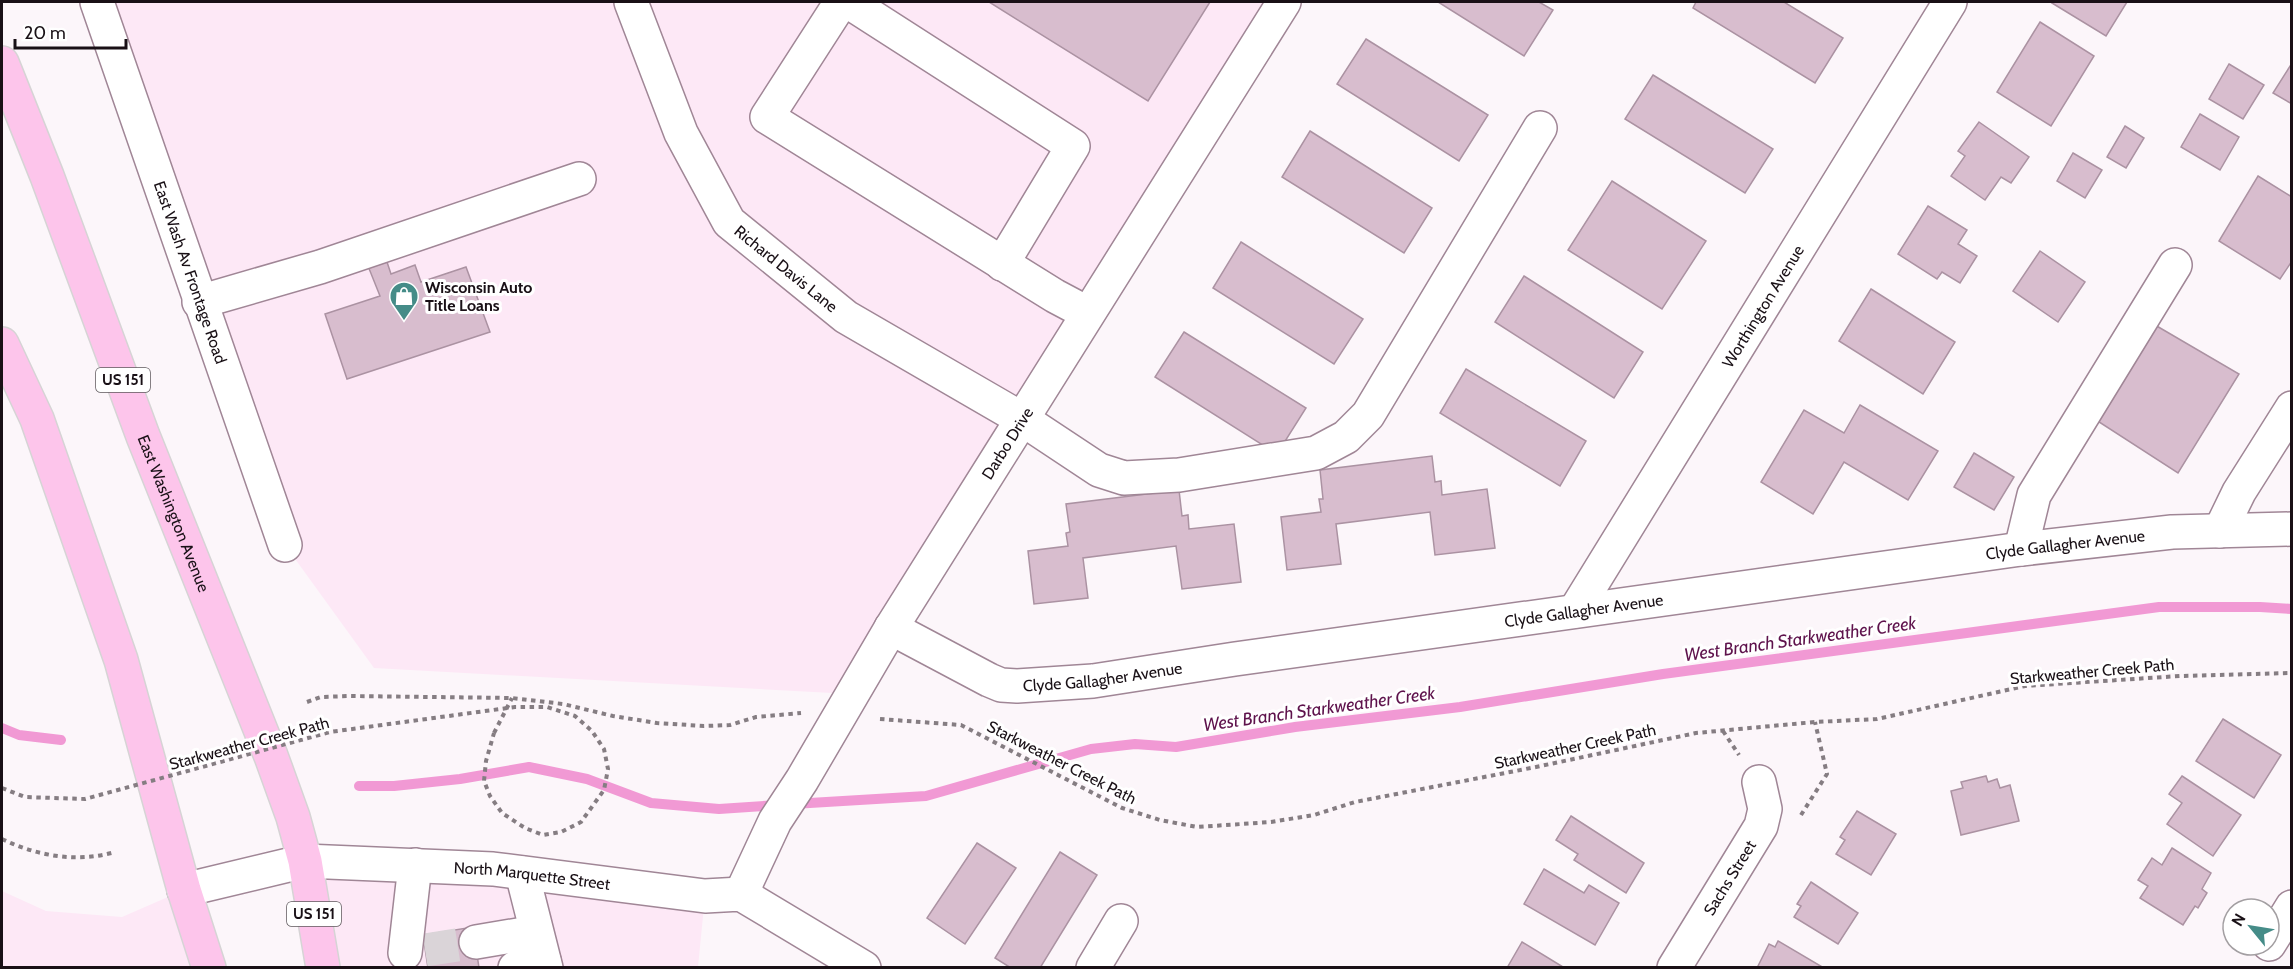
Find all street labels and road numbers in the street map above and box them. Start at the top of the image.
street label: East Wash Av Frontage Road [150,179,230,366]
street label: Richard Davis Lane [730,221,841,316]
street label: Worthington Avenue [1718,242,1808,371]
road number: US 151 [96,368,150,392]
street label: Darbo Drive [978,404,1037,483]
street label: East Washington Avenue [134,432,213,595]
street label: Clyde Gallagher Avenue [1985,526,2146,564]
street label: Clyde Gallagher Avenue [1503,590,1664,631]
street label: Starkweather Creek Path [2009,655,2175,688]
street label: Clyde Gallagher Avenue [1022,658,1183,696]
street label: Starkweather Creek Path [167,713,331,774]
street label: Starkweather Creek Path [984,717,1140,808]
street label: Starkweather Creek Path [1493,720,1658,773]
street label: Sachs Street [1700,836,1760,919]
street label: North Marquette Street [453,858,612,894]
road number: US 151 [287,902,341,926]

